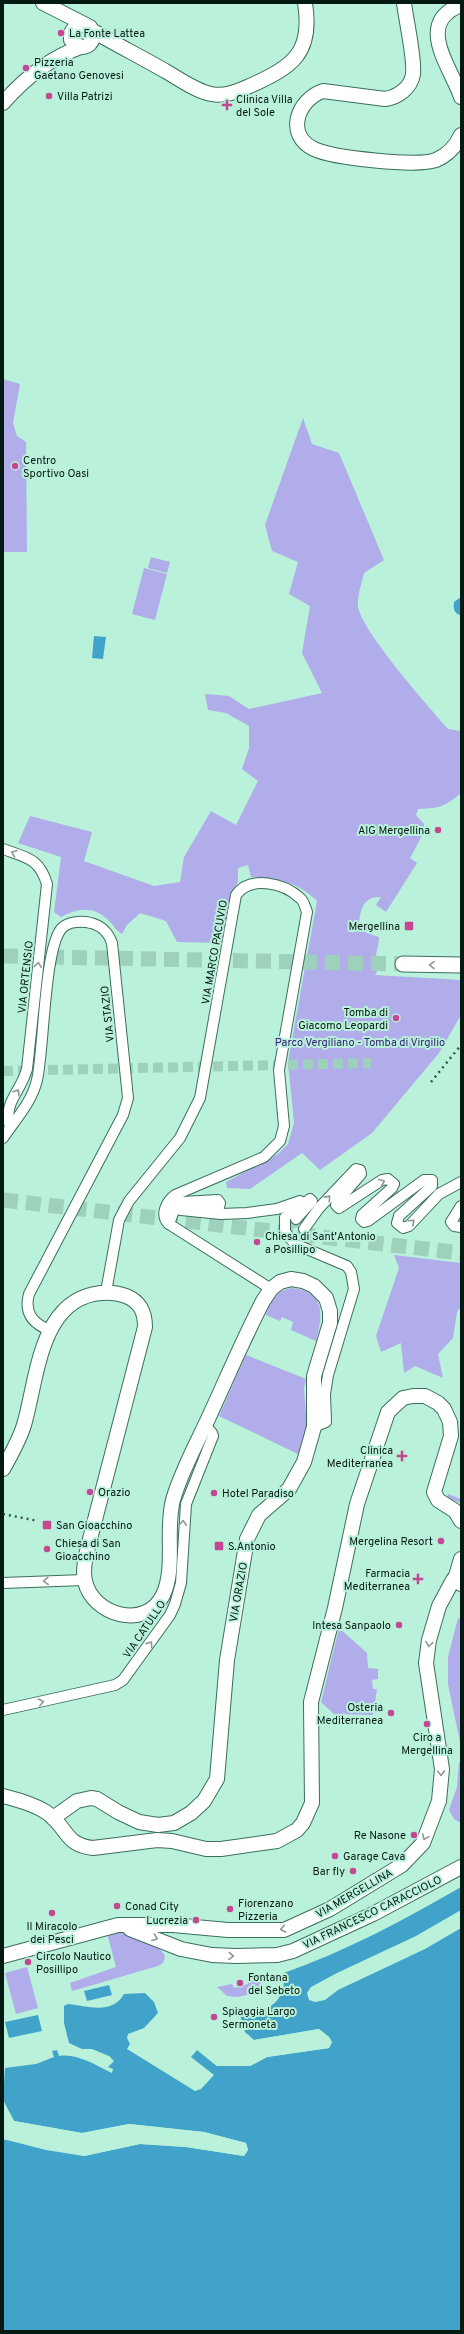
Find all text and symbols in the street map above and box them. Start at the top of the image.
place label: La Fonte Lattea [69,27,145,41]
marker: La Fonte Lattea [56,28,66,38]
place label: Pizzeria Gaetano Genovesi [34,56,124,83]
marker: Pizzeria Gaetano Genovesi [21,63,31,73]
place label: Villa Patrizi [57,90,113,104]
marker: Villa Patrizi [44,91,54,101]
place label: Clinica Villa del Sole [236,93,293,120]
marker: Clinica Villa del Sole [221,99,233,111]
place label: Centro Sportivo Oasi [23,454,89,481]
marker: Centro Sportivo Oasi [10,461,20,471]
place label: AIG Mergellina [358,824,430,838]
marker: AIG Mergellina [433,825,443,835]
one-way arrow [11,850,18,858]
street label: VIA MARCO PACUVIO [199,899,231,1006]
place label: Mergellina [348,920,400,934]
marker: Mergellina [403,920,415,932]
street label: VIA ORTENSIO [15,940,37,1014]
one-way arrow [429,961,435,969]
one-way arrow [33,962,42,968]
street label: VIA STAZIO [98,985,118,1043]
place label: Tomba di Giacomo Leopardi [298,1006,388,1033]
marker: Tomba di Giacomo Leopardi [391,1013,401,1023]
park label: Parco Vergiliano - Tomba di Virgilio [275,1036,445,1050]
one-way arrow [13,1089,20,1096]
one-way arrow [378,1179,385,1187]
one-way arrow [323,1195,331,1203]
one-way arrow [407,1220,414,1227]
place label: Chiesa di Sant'Antonio a Posillipo [265,1230,376,1257]
marker: Chiesa di Sant'Antonio a Posillipo [252,1237,262,1247]
place label: Clinica Mediterranea [327,1444,393,1471]
marker: Clinica Mediterranea [396,1450,408,1462]
place label: Orazio [98,1486,130,1500]
marker: Orazio [85,1487,95,1497]
place label: Hotel Paradiso [222,1487,294,1501]
marker: Hotel Paradiso [209,1488,219,1498]
marker: San Gioacchino [41,1519,53,1531]
place label: San Gioacchino [56,1519,132,1533]
one-way arrow [179,1520,188,1526]
place label: Mergelina Resort [349,1535,433,1549]
marker: Mergelina Resort [436,1536,446,1546]
place label: Chiesa di San Gioacchino [55,1537,121,1564]
marker: S.Antonio [213,1540,225,1552]
place label: S.Antonio [228,1540,276,1554]
marker: Chiesa di San Gioacchino [42,1544,52,1554]
street label: VIA ORAZIO [227,1561,251,1623]
place label: Farmacia Mediterranea [344,1567,410,1594]
marker: Farmacia Mediterranea [413,1574,423,1584]
one-way arrow [43,1577,49,1586]
street label: VIA CATULLO [120,1598,169,1661]
place label: Intesa Sanpaolo [312,1619,391,1633]
marker: Intesa Sanpaolo [394,1620,404,1630]
one-way arrow [145,1641,153,1648]
one-way arrow [425,1641,434,1647]
one-way arrow [38,1698,44,1706]
place label: Osteria Mediterranea [317,1701,383,1728]
marker: Osteria Mediterranea [386,1708,396,1718]
marker: Ciro a Mergellina [422,1719,432,1729]
place label: Ciro a Mergellina [401,1731,453,1758]
one-way arrow [437,1770,446,1776]
place label: Re Nasone [354,1829,406,1843]
marker: Re Nasone [409,1830,419,1840]
one-way arrow [422,1833,430,1841]
place label: Garage Cava [343,1850,405,1864]
marker: Garage Cava [330,1851,340,1861]
place label: Bar fly [313,1865,345,1879]
street label: VIA MERGELLINA [313,1866,396,1922]
marker: Bar fly [348,1866,358,1876]
street label: VIA FRANCESCO CARACCIOLO [301,1873,444,1953]
place label: Fiorenzano Pizzeria [238,1897,293,1924]
place label: Conad City [125,1900,179,1914]
marker: Conad City [112,1901,122,1911]
marker: Fiorenzano Pizzeria [225,1904,235,1914]
marker: Il Miracolo dei Pesci [47,1908,57,1918]
place label: Lucrezia [146,1914,188,1928]
marker: Lucrezia [191,1915,201,1925]
place label: Il Miracolo dei Pesci [27,1920,77,1947]
one-way arrow [280,1924,286,1932]
one-way arrow [151,1933,158,1942]
place label: Circolo Nautico Posillipo [36,1950,111,1977]
one-way arrow [228,1952,234,1960]
marker: Circolo Nautico Posillipo [23,1957,33,1967]
place label: Fontana del Sebeto [248,1971,300,1998]
marker: Fontana del Sebeto [235,1978,245,1988]
place label: Spiaggia Largo Sermoneta [222,2005,295,2032]
marker: Spiaggia Largo Sermoneta [209,2012,219,2022]

